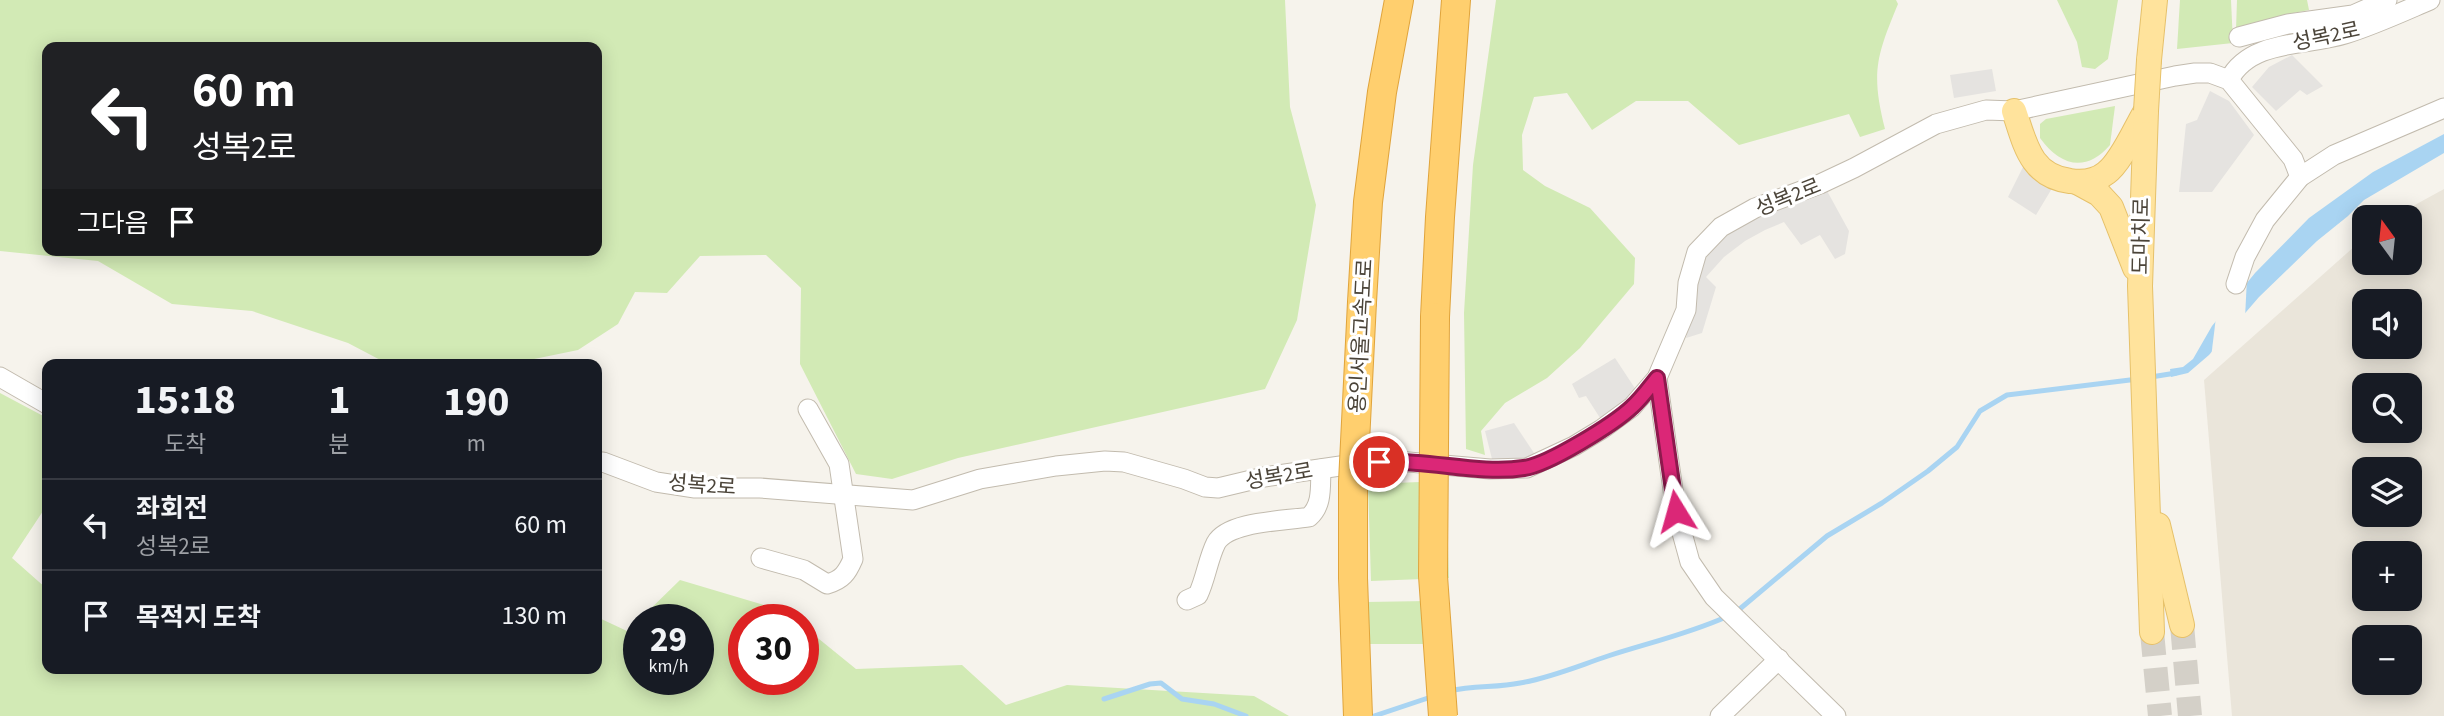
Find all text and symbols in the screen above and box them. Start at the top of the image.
street label: 성복2로 [2289,14,2363,58]
text: 60 m [192,56,296,126]
icon: left [77,70,168,161]
text: 성복2로 [192,125,296,171]
street label: 성복2로 [1751,170,1825,224]
street label: 도마치로 [2125,197,2157,275]
icon: arrive [163,203,201,241]
text: 그다음 [77,205,149,242]
north arrow [2352,205,2422,275]
map controls [2352,205,2422,695]
street label: 용인서울고속도로 [1342,258,1380,414]
button: sound [2352,289,2422,359]
text: 15:18 [134,370,236,430]
text: 1 [328,370,350,430]
text: 190 [443,372,509,432]
button: search [2352,373,2422,443]
text: m [467,427,486,460]
text: 도착 [164,428,206,461]
text: 분 [329,428,350,461]
pin [1349,432,1409,492]
icon: arrive [1360,443,1398,481]
street label: 성복2로 [1243,455,1315,497]
button: layers [2352,457,2422,527]
street label: 성복2로 [667,468,737,502]
position arrow [1639,474,1713,548]
text: 좌회전 [136,490,208,527]
icon: left [77,506,115,544]
text: 60 m [514,506,567,543]
text: 성복2로 [136,530,211,563]
button: + [2352,541,2422,611]
icon: arrive [77,597,115,635]
text: 130 m [501,597,567,634]
text: 목적지 도착 [136,599,261,636]
speed limit sign: 30 [728,604,819,695]
text: 29 [650,615,687,665]
button: − [2352,625,2422,695]
text: km/h [649,654,688,679]

